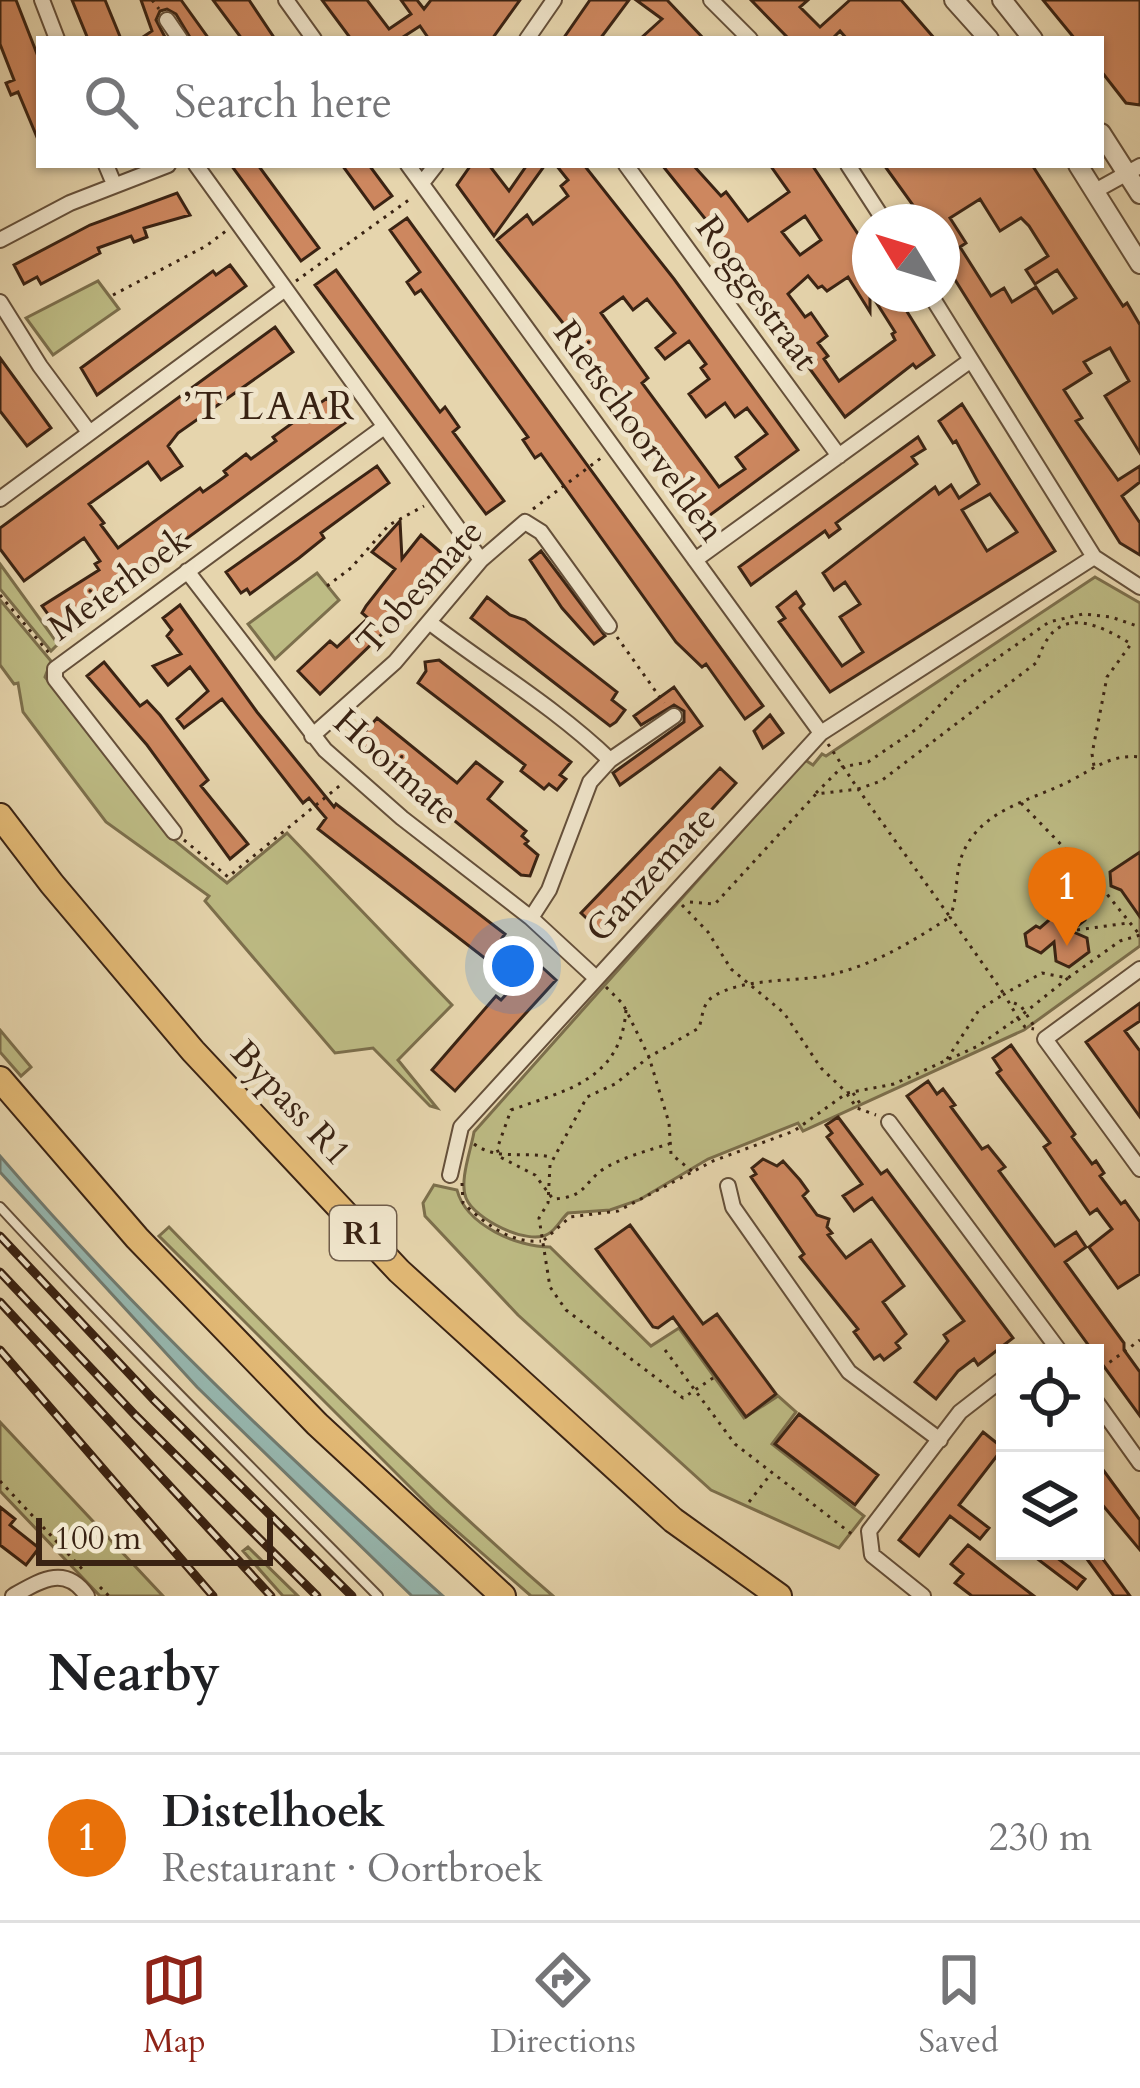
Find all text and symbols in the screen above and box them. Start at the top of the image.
search box [36,36,1104,168]
icon: search [78,69,144,135]
text: Search here [174,72,392,133]
north arrow [852,204,960,312]
street label: Roggestraat [684,206,830,380]
street label: Rietschoorvelden [542,310,736,552]
district label: ’T LAAR [183,380,357,433]
street label: Tobesmate [346,508,494,666]
street label: Meierhoek [38,515,201,652]
street label: Hooimate [323,698,469,836]
street label: Ganzemate [575,795,727,953]
pin: 1 [1028,847,1106,946]
your location [483,936,543,996]
street label: Bypass R1 [220,1029,362,1177]
road number: R1 [330,1206,396,1260]
map controls [996,1344,1104,1560]
button: locate [996,1344,1104,1452]
button: layers [996,1452,1104,1560]
scale bar [36,1512,273,1565]
text: 100 m [54,1516,141,1561]
text: Nearby [48,1639,220,1709]
text: Distelhoek [162,1781,385,1842]
text: 1 [77,1811,97,1864]
text: 230 m [989,1811,1092,1864]
text: Restaurant · Oortbroek [162,1842,543,1895]
tab: Map [141,1947,207,2064]
tab: Directions [490,1947,636,2064]
tab: Saved [919,1947,999,2064]

